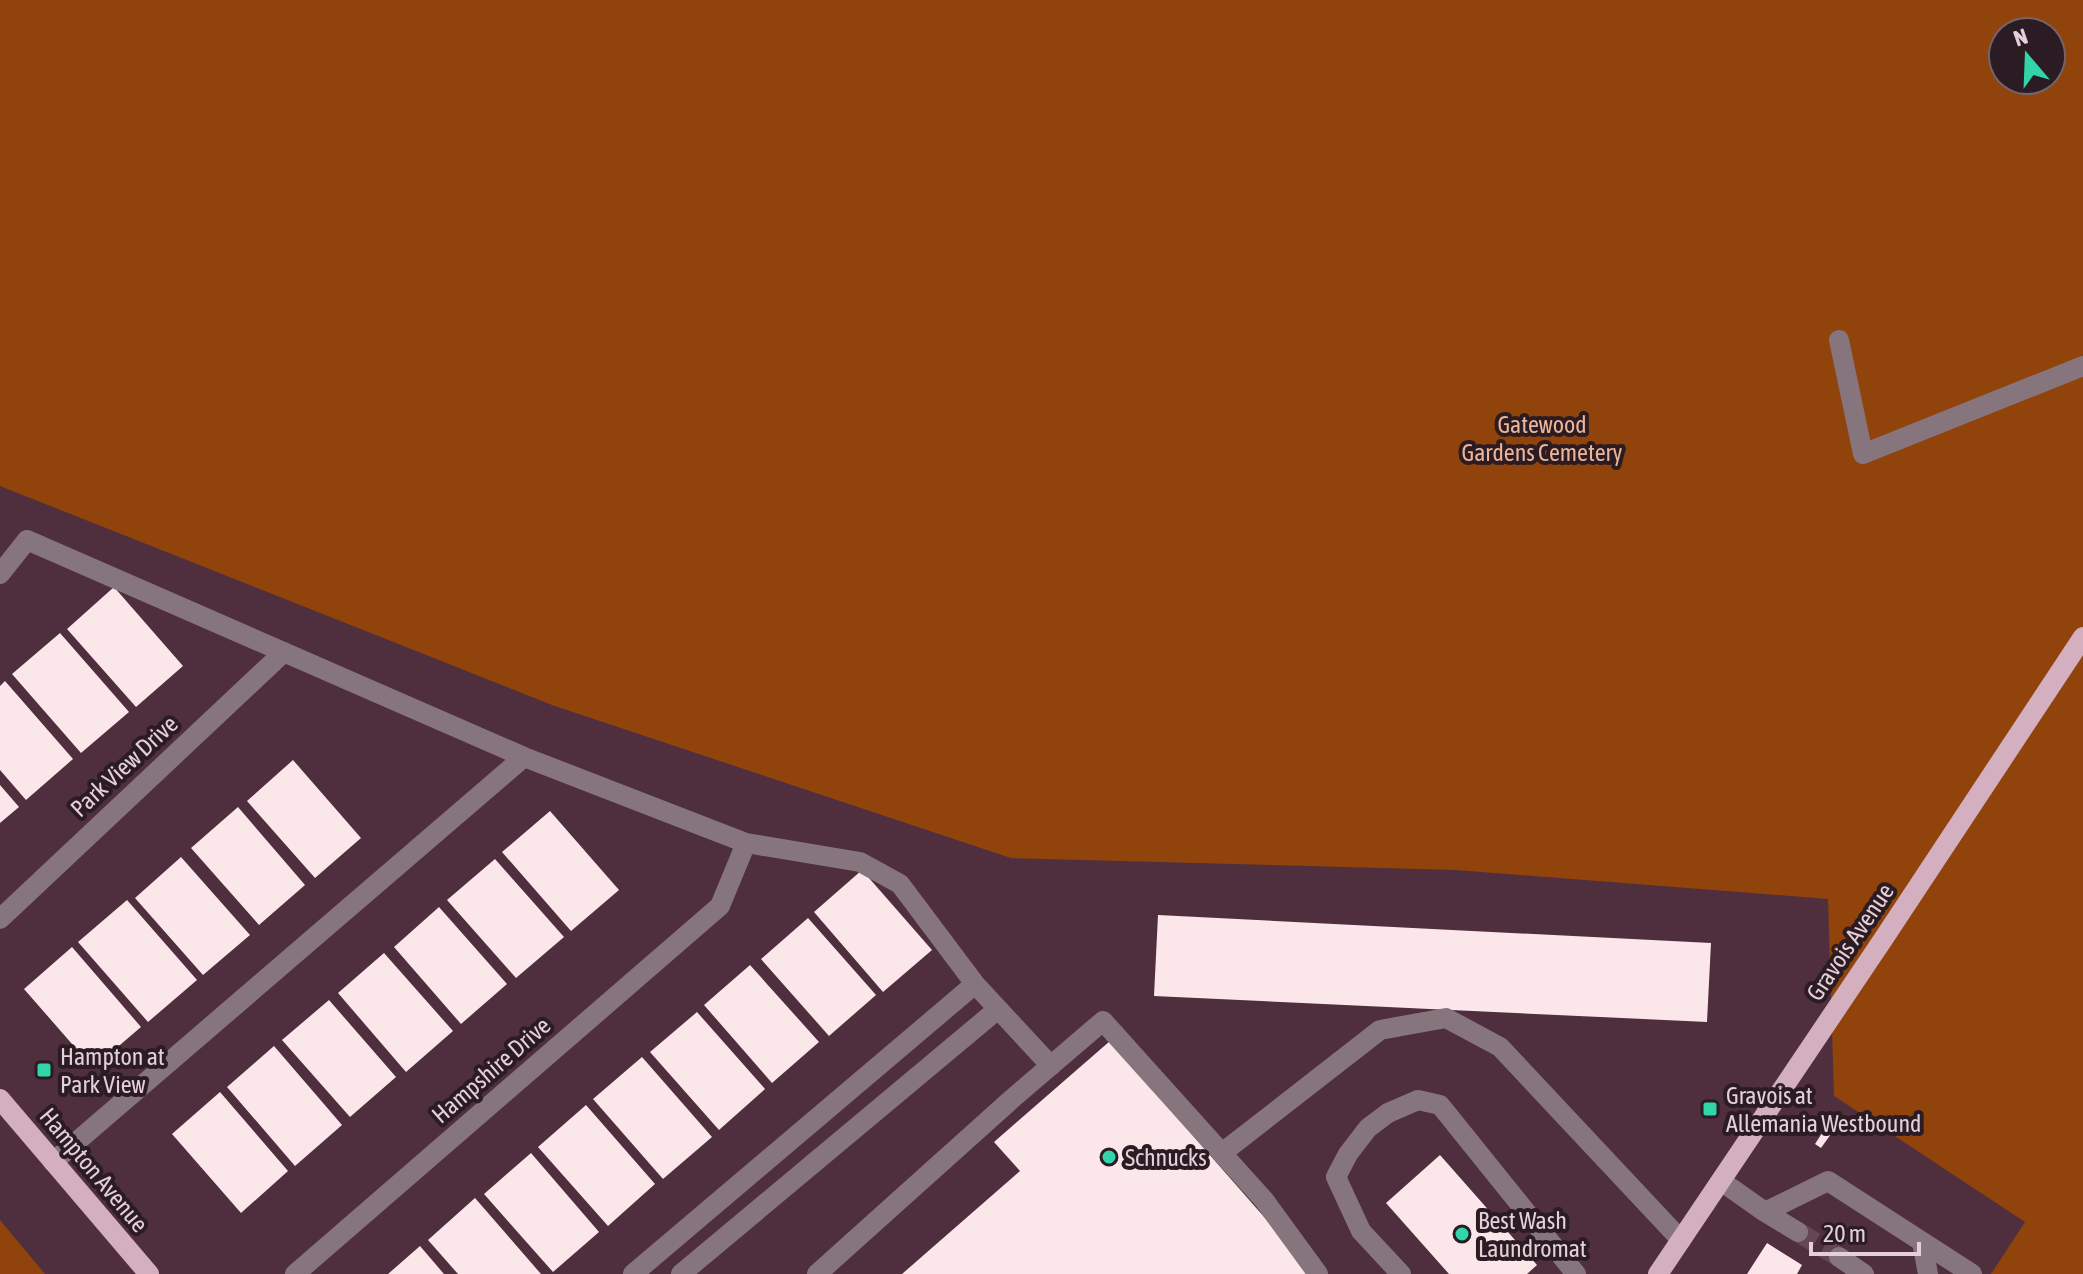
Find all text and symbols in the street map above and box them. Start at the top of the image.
north arrow [1987,16,2067,96]
text: N [2010,23,2031,51]
park label: Gatewood Gardens Cemetery [1461,411,1623,466]
street label: Park View Drive [65,710,183,822]
street label: Gravois Avenue [1801,878,1899,1006]
street label: Hampshire Drive [427,1012,555,1128]
place label: Hampton at Park View [60,1043,165,1098]
marker: Hampton at Park View [35,1061,53,1079]
place label: Gravois at Allemania Westbound [1726,1082,1921,1137]
marker: Gravois at Allemania Westbound [1701,1100,1719,1118]
street label: Hampton Avenue [34,1103,154,1237]
place label: Schnucks [1125,1144,1207,1171]
marker: Schnucks [1100,1148,1118,1166]
scale bar [1811,1206,1919,1256]
place label: Best Wash Laundromat [1478,1207,1587,1262]
text: 20 m [1823,1220,1866,1247]
marker: Best Wash Laundromat [1453,1225,1471,1243]

